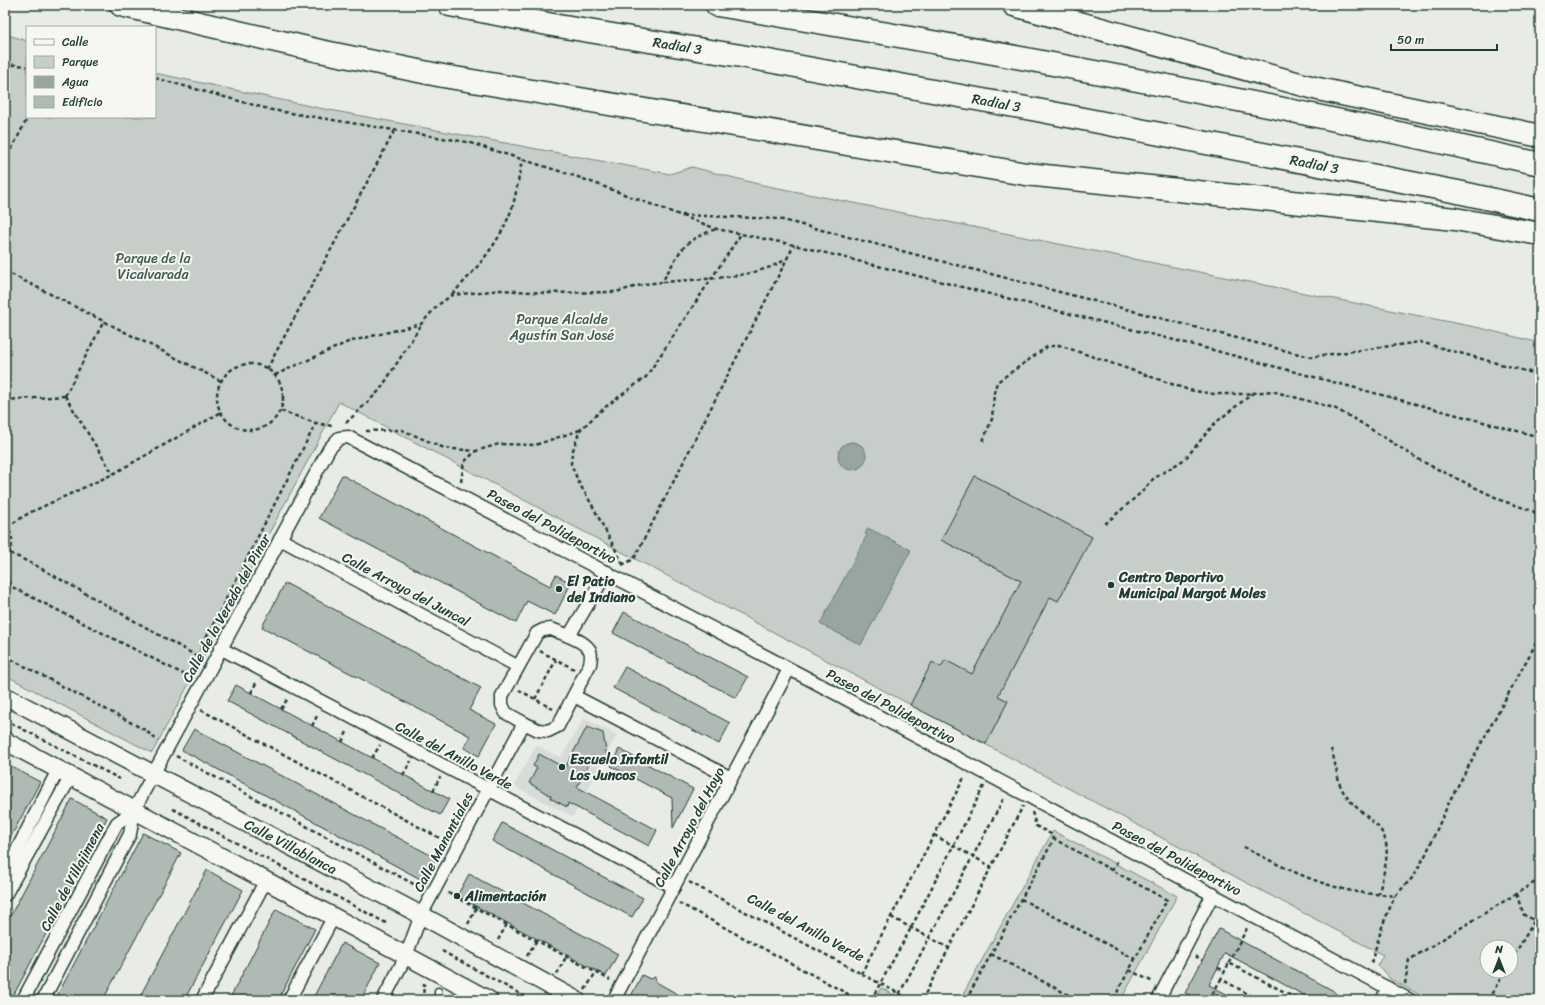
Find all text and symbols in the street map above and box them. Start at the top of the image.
legend [26,26,156,118]
scale bar [1391,26,1497,52]
text: 50 m [1397,29,1424,51]
street label: Radial 3 [651,30,704,62]
text: Calle [62,31,89,53]
text: Parque [62,51,99,73]
text: Agua [61,71,89,93]
street label: Radial 3 [970,86,1023,120]
text: Edificio [62,91,102,113]
street label: Radial 3 [1288,148,1341,182]
park label: Parque de la Vicalvarada [115,246,192,287]
park label: Parque Alcalde Agustín San José [509,307,614,348]
street label: Paseo del Polideportivo [482,482,621,571]
street label: Calle de la Vereda del Pinar [175,528,278,687]
street label: Calle Arroyo del Juncal [337,545,475,634]
place label: Centro Deportivo Municipal Margot Moles [1118,565,1266,606]
place label: El Patio del Indiano [567,569,636,610]
marker: Centro Deportivo Municipal Margot Moles [1106,580,1116,590]
marker: El Patio del Indiano [554,584,564,594]
street label: Paseo del Polideportivo [821,662,960,751]
street label: Calle del Anillo Verde [391,714,517,797]
place label: Escuela Infantil Los Juncos [570,747,669,788]
marker: Escuela Infantil Los Juncos [557,762,567,772]
street label: Calle Arroyo del Hoyo [647,762,732,892]
street label: Calle Manantiales [406,787,481,897]
street label: Calle Villablanca [240,812,342,882]
street label: Paseo del Polideportivo [1107,814,1246,903]
street label: Calle de Villajimena [33,818,112,936]
place label: Alimentación [464,884,547,909]
street label: Calle del Anillo Verde [743,886,869,969]
marker: Alimentación [452,891,462,901]
north arrow [1479,939,1519,979]
text: N [1494,940,1503,959]

